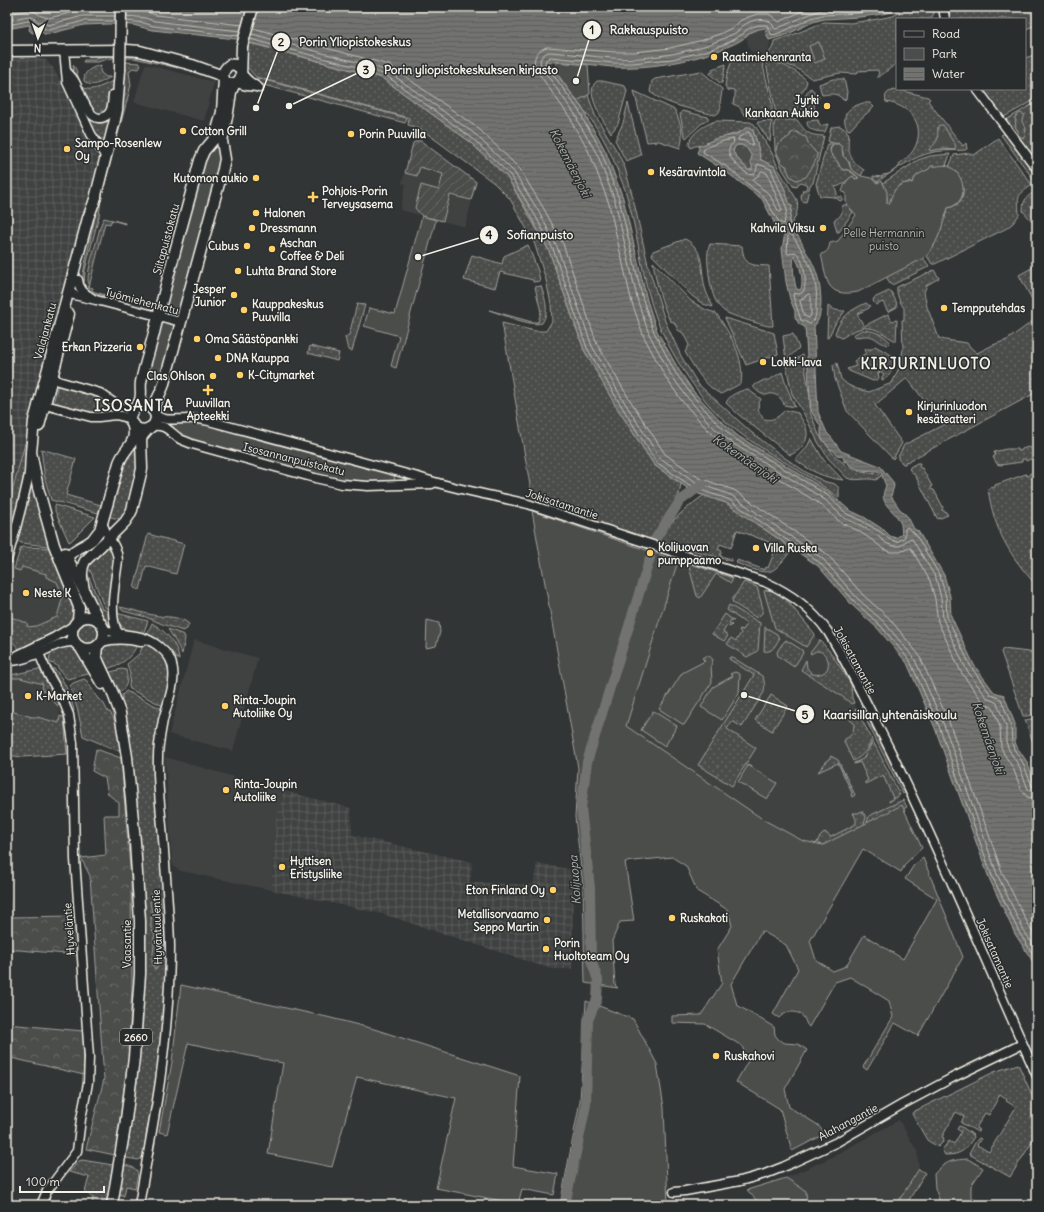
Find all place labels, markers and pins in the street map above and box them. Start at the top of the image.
callout: Rakkauspuisto [582,18,696,42]
callout: Porin Yliopistokeskus [271,30,419,54]
place label: Raatimiehenranta [722,50,812,64]
marker: Raatimiehenranta [709,52,719,62]
callout: Porin yliopistokeskuksen kirjasto [356,57,566,81]
place label: Jyrki Kankaan Aukio [745,93,819,120]
marker: Jyrki Kankaan Aukio [822,101,832,111]
place label: Cotton Grill [191,124,247,138]
marker: Cotton Grill [178,126,188,136]
place label: Porin Puuvilla [359,127,427,141]
marker: Porin Puuvilla [346,129,356,139]
place label: Sampo-Rosenlew Oy [75,136,162,164]
marker: Sampo-Rosenlew Oy [62,144,72,154]
place label: Kesäravintola [659,165,727,179]
marker: Kesäravintola [646,167,656,177]
place label: Kutomon aukio [173,171,248,185]
marker: Kutomon aukio [251,173,261,183]
place label: Pohjois-Porin Terveysasema [322,184,394,212]
marker: Pohjois-Porin Terveysasema [307,191,319,203]
place label: Halonen [264,206,306,220]
marker: Halonen [251,208,261,218]
place label: Dressmann [260,221,317,235]
place label: Kahvila Viksu [750,221,816,235]
marker: Dressmann [247,223,257,233]
callout: Sofianpuisto [479,223,581,247]
marker: Kahvila Viksu [818,223,828,233]
place label: Aschan Coffee & Deli [280,236,344,263]
place label: Cubus [208,239,239,253]
marker: Cubus [242,241,252,251]
marker: Aschan Coffee & Deli [267,244,277,254]
place label: Luhta Brand Store [246,264,336,278]
marker: Luhta Brand Store [233,266,243,276]
place label: Jesper Junior [193,282,227,309]
marker: Jesper Junior [229,290,239,300]
place label: Kauppakeskus Puuvilla [252,297,324,324]
place label: Tempputehdas [952,301,1025,316]
marker: Tempputehdas [939,303,949,313]
marker: Kauppakeskus Puuvilla [239,305,249,315]
place label: Oma Säästöpankki [205,332,298,347]
marker: Oma Säästöpankki [192,334,202,344]
place label: Erkan Pizzeria [62,340,133,354]
marker: Erkan Pizzeria [135,342,145,352]
place label: DNA Kauppa [226,351,290,366]
marker: DNA Kauppa [213,353,223,363]
place label: Lokki-lava [771,355,822,369]
marker: Lokki-lava [758,357,768,367]
place label: K-Citymarket [248,368,315,383]
place label: Clas Ohlson [147,369,206,383]
marker: K-Citymarket [235,370,245,380]
marker: Clas Ohlson [208,371,218,381]
marker: Puuvillan Apteekki [203,385,213,395]
place label: Puuvillan Apteekki [186,396,231,424]
place label: Kirjurinluodon kesäteatteri [917,399,988,426]
marker: Kirjurinluodon kesäteatteri [904,407,914,417]
place label: Kolijuovan pumppaamo [658,540,721,568]
place label: Villa Ruska [764,541,818,555]
marker: Villa Ruska [751,543,761,553]
marker: Kolijuovan pumppaamo [645,548,655,558]
place label: Neste K [34,586,72,600]
marker: Neste K [21,588,31,598]
place label: K-Market [36,689,82,703]
marker: K-Market [23,691,33,701]
place label: Rinta-Joupin Autoliike Oy [233,693,297,721]
marker: Rinta-Joupin Autoliike Oy [220,701,230,711]
callout: Kaarisillan yhtenäiskoulu [795,702,966,726]
place label: Rinta-Joupin Autoliike [234,777,298,804]
marker: Rinta-Joupin Autoliike [221,785,231,795]
place label: Hyttisen Eristysliike [290,854,342,882]
marker: Hyttisen Eristysliike [277,862,287,872]
place label: Eton Finland Oy [466,883,545,898]
marker: Eton Finland Oy [548,885,558,895]
place label: Metallisorvaamo Seppo Martin [458,907,540,935]
place label: Ruskakoti [680,911,728,925]
marker: Ruskakoti [667,913,677,923]
marker: Metallisorvaamo Seppo Martin [542,915,552,925]
place label: Porin Huoltoteam Oy [554,936,630,964]
marker: Porin Huoltoteam Oy [541,944,551,954]
place label: Ruskahovi [724,1049,775,1063]
marker: Ruskahovi [711,1051,721,1061]

